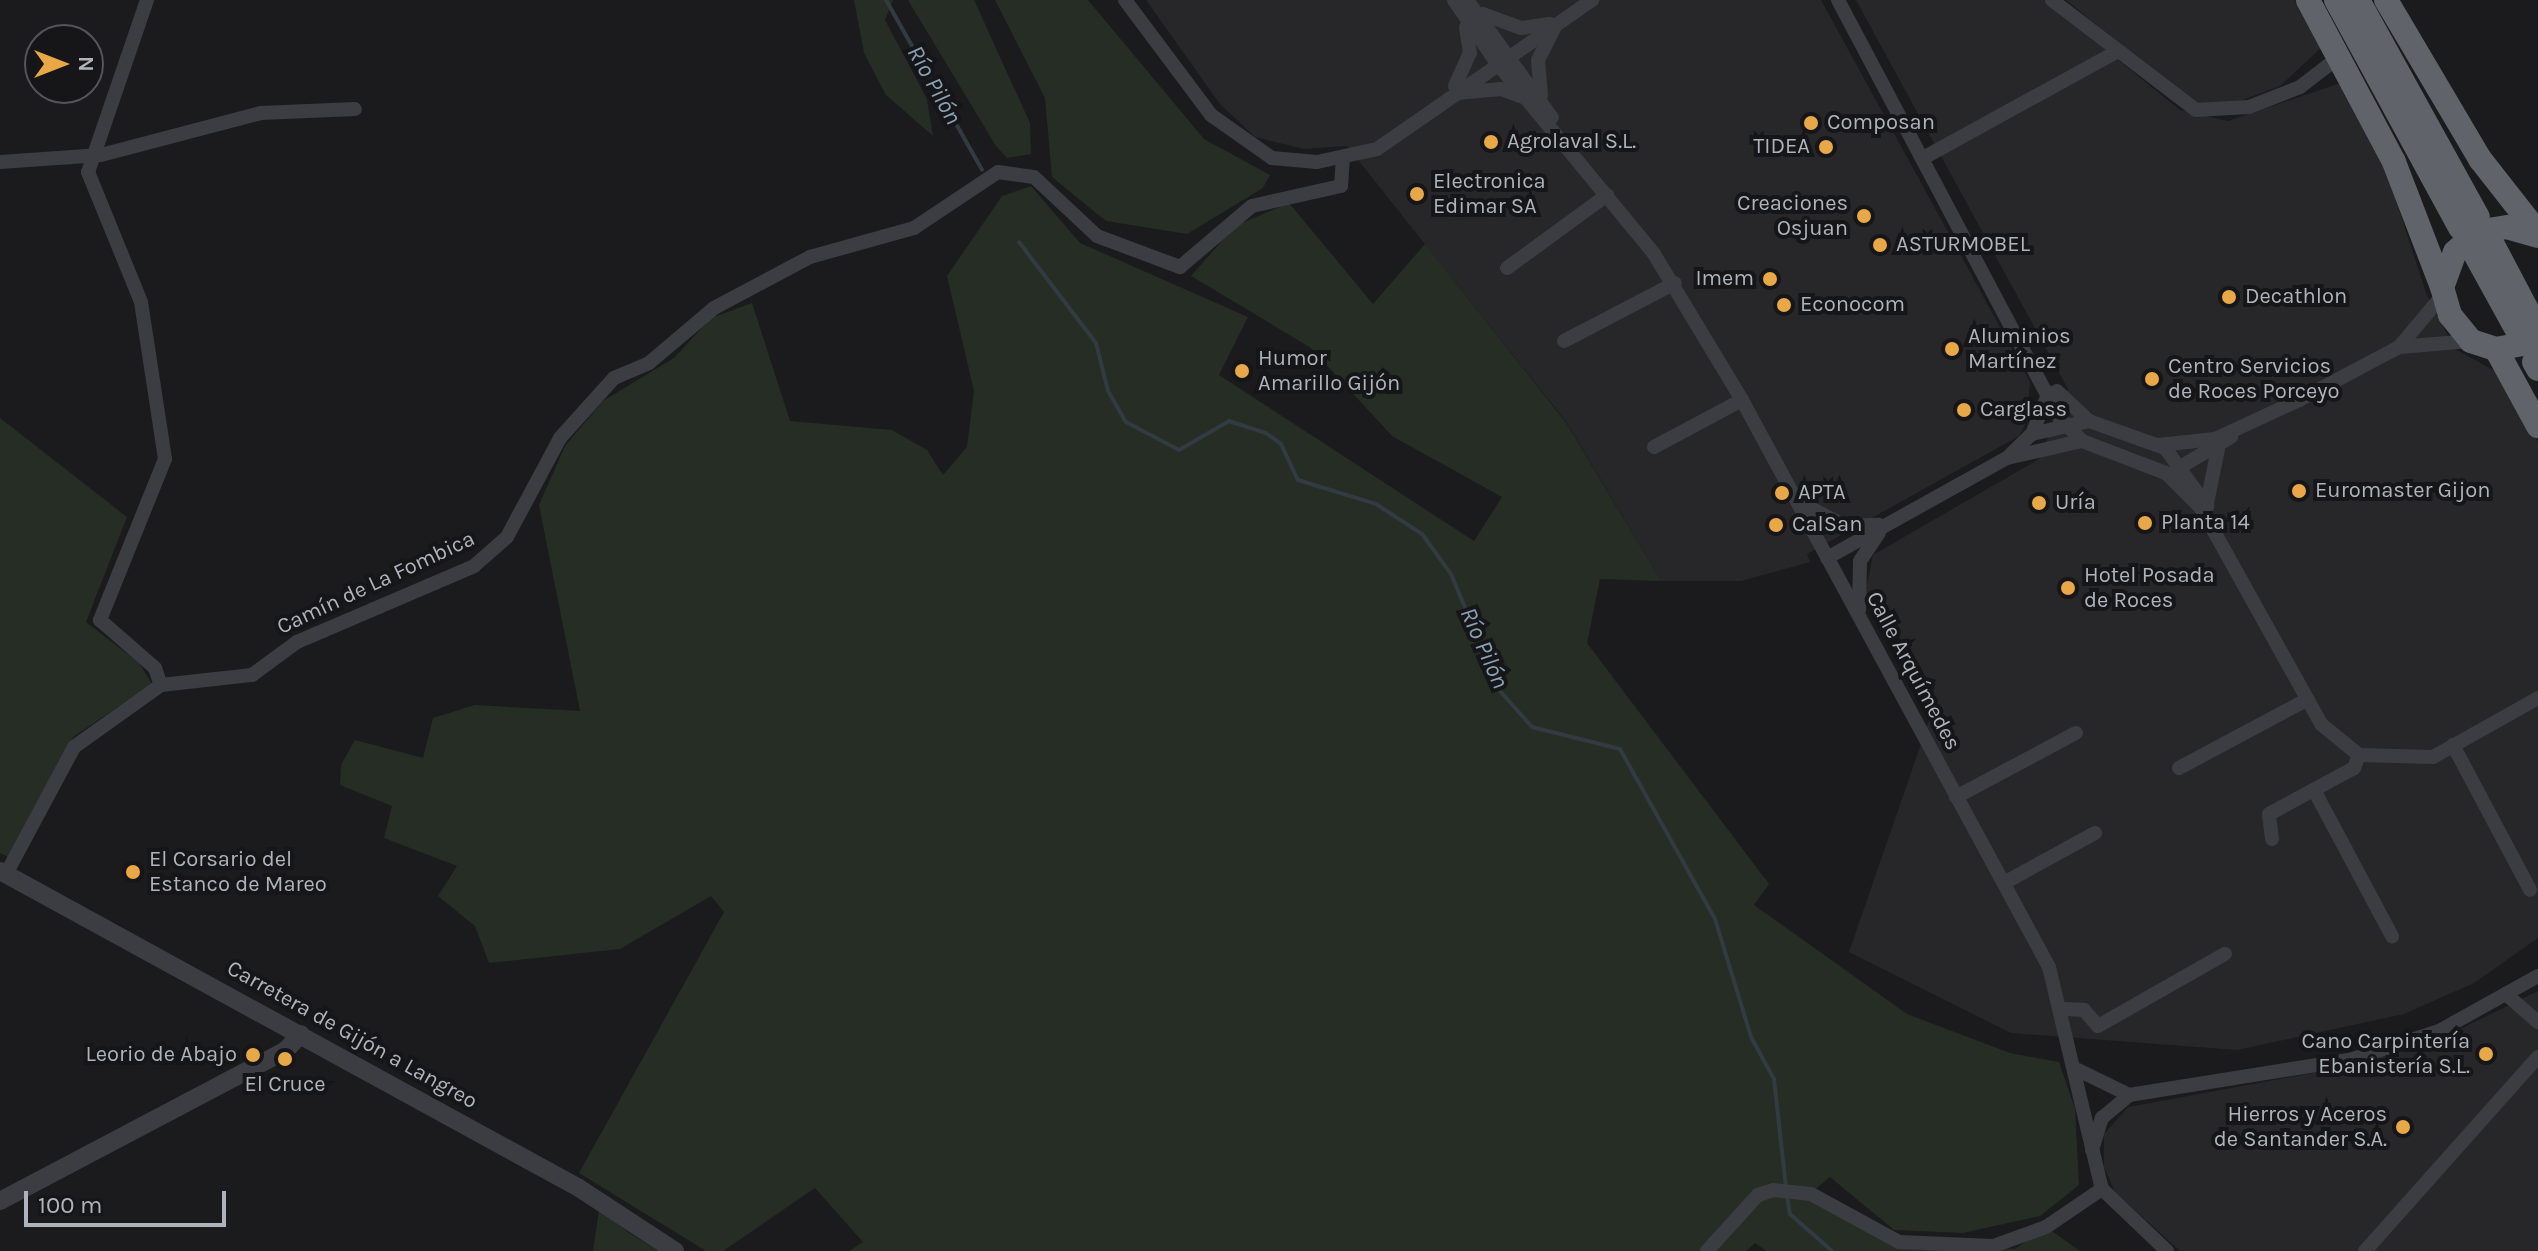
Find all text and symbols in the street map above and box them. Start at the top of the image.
north arrow [24,24,104,104]
water label: Río Pilón [901,40,967,130]
text: N [73,56,99,72]
place label: Composan [1827,110,1935,136]
marker: Composan [1802,114,1820,132]
place label: Agrolaval S.L. [1507,129,1636,155]
marker: Agrolaval S.L. [1482,133,1500,151]
place label: TIDEA [1753,134,1810,160]
marker: TIDEA [1817,138,1835,156]
place label: Electronica Edimar SA [1433,168,1546,220]
marker: Electronica Edimar SA [1408,185,1426,203]
place label: Creaciones Osjuan [1737,190,1848,242]
marker: Creaciones Osjuan [1855,207,1873,225]
place label: ASTURMOBEL [1896,232,2030,258]
marker: ASTURMOBEL [1871,236,1889,254]
place label: Imem [1695,266,1754,292]
marker: Imem [1761,270,1779,288]
place label: Decathlon [2245,284,2347,310]
marker: Decathlon [2220,288,2238,306]
place label: Econocom [1800,292,1905,318]
marker: Econocom [1775,296,1793,314]
place label: Aluminios Martínez [1968,323,2071,374]
marker: Aluminios Martínez [1943,340,1961,358]
place label: Humor Amarillo Gijón [1258,345,1400,396]
place label: Centro Servicios de Roces Porceyo [2168,353,2340,404]
marker: Humor Amarillo Gijón [1233,362,1251,380]
marker: Centro Servicios de Roces Porceyo [2143,370,2161,388]
place label: Carglass [1980,397,2067,423]
marker: Carglass [1955,401,1973,419]
place label: Euromaster Gijon [2315,478,2491,504]
place label: APTA [1798,480,1846,506]
marker: Euromaster Gijon [2290,482,2308,500]
marker: APTA [1773,484,1791,502]
place label: Uría [2055,490,2096,516]
marker: Uría [2030,494,2048,512]
place label: Planta 14 [2161,510,2250,536]
place label: CalSan [1792,512,1862,538]
marker: Planta 14 [2136,514,2154,532]
marker: CalSan [1767,516,1785,534]
street label: Camín de La Fombica [273,526,479,640]
place label: Hotel Posada de Roces [2084,562,2215,614]
marker: Hotel Posada de Roces [2059,579,2077,597]
street label: Calle Arquímedes [1860,587,1966,755]
water label: Río Pilón [1453,603,1515,693]
place label: El Corsario del Estanco de Mareo [149,846,327,898]
marker: El Corsario del Estanco de Mareo [124,863,142,881]
street label: Carretera de Gijón a Langreo [222,955,482,1115]
place label: Cano Carpintería Ebanistería S.L. [2301,1028,2470,1080]
place label: Leorio de Abajo [85,1042,237,1068]
marker: Cano Carpintería Ebanistería S.L. [2477,1045,2495,1063]
marker: Leorio de Abajo [244,1046,262,1064]
marker: El Cruce [276,1050,294,1068]
place label: El Cruce [244,1072,326,1098]
place label: Hierros y Aceros de Santander S.A. [2214,1101,2387,1152]
marker: Hierros y Aceros de Santander S.A. [2394,1118,2412,1136]
scale bar [28,1175,230,1225]
text: 100 m [38,1191,103,1219]

